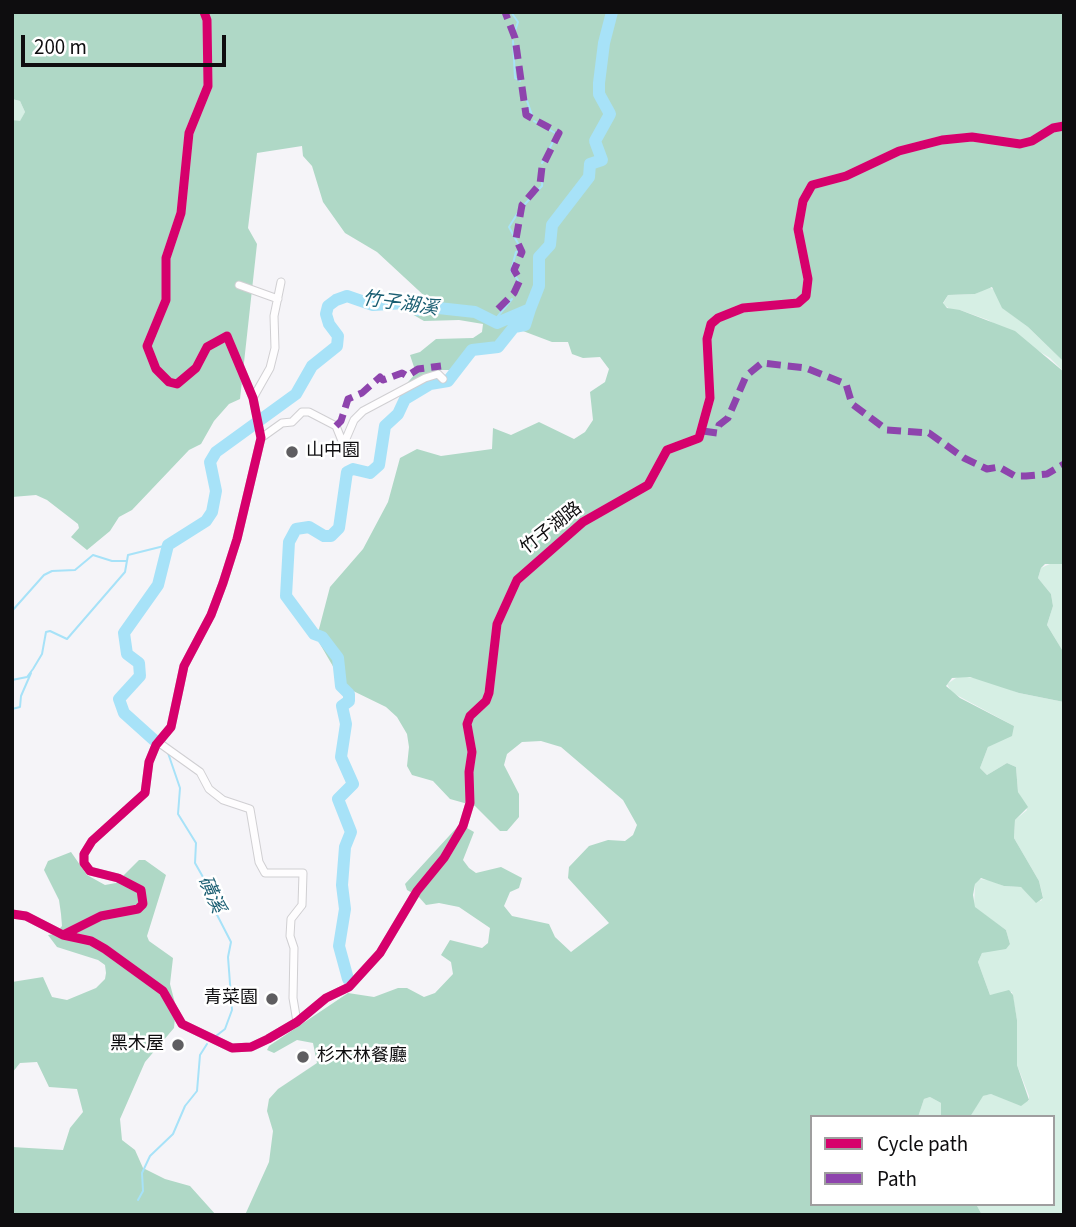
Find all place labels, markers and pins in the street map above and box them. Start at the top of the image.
place label: 山中園 [306,441,360,463]
marker: 山中園 [284,444,300,460]
place label: 青菜園 [204,988,258,1010]
marker: 青菜園 [264,991,280,1007]
place label: 黑木屋 [110,1034,164,1056]
marker: 黑木屋 [170,1037,186,1053]
place label: 杉木林餐廳 [317,1046,407,1068]
marker: 杉木林餐廳 [295,1049,311,1065]

